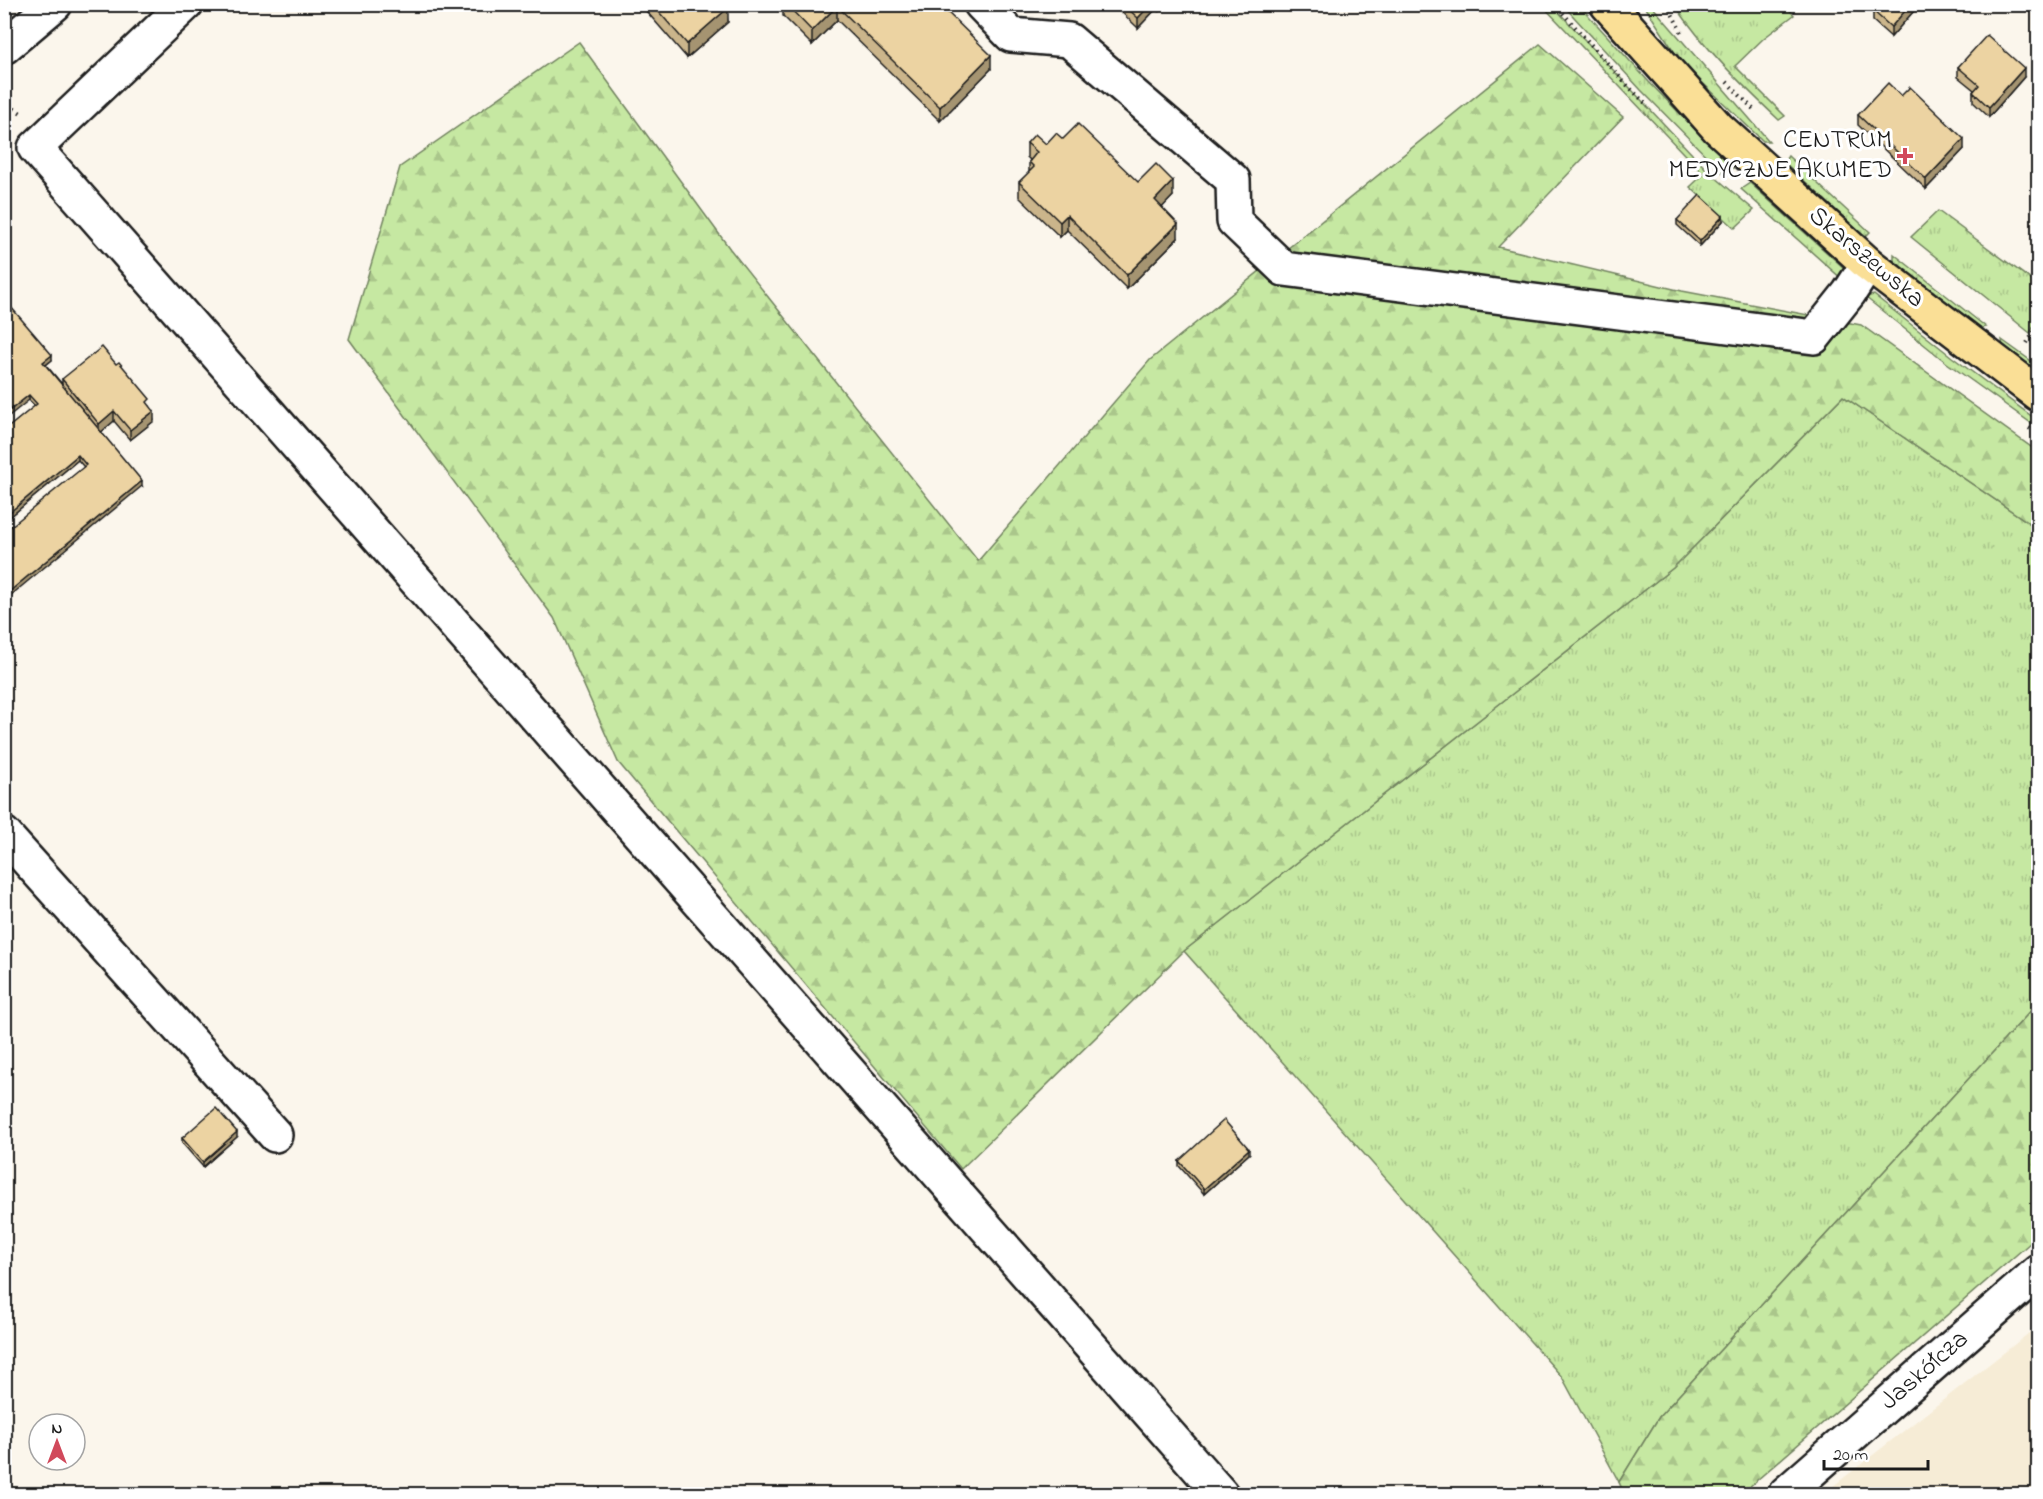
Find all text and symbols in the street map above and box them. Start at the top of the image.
place label: CENTRUM MEDYCZNE AKUMED [1669,122,1892,190]
marker: CENTRUM MEDYCZNE AKUMED [1896,147,1914,165]
street label: Skarszewska [1800,198,1932,318]
street label: Jaskółcza [1872,1322,1978,1420]
north arrow [27,1412,87,1472]
text: N [52,1417,63,1441]
scale bar [1824,1433,1928,1471]
text: 20 m [1833,1443,1868,1469]

